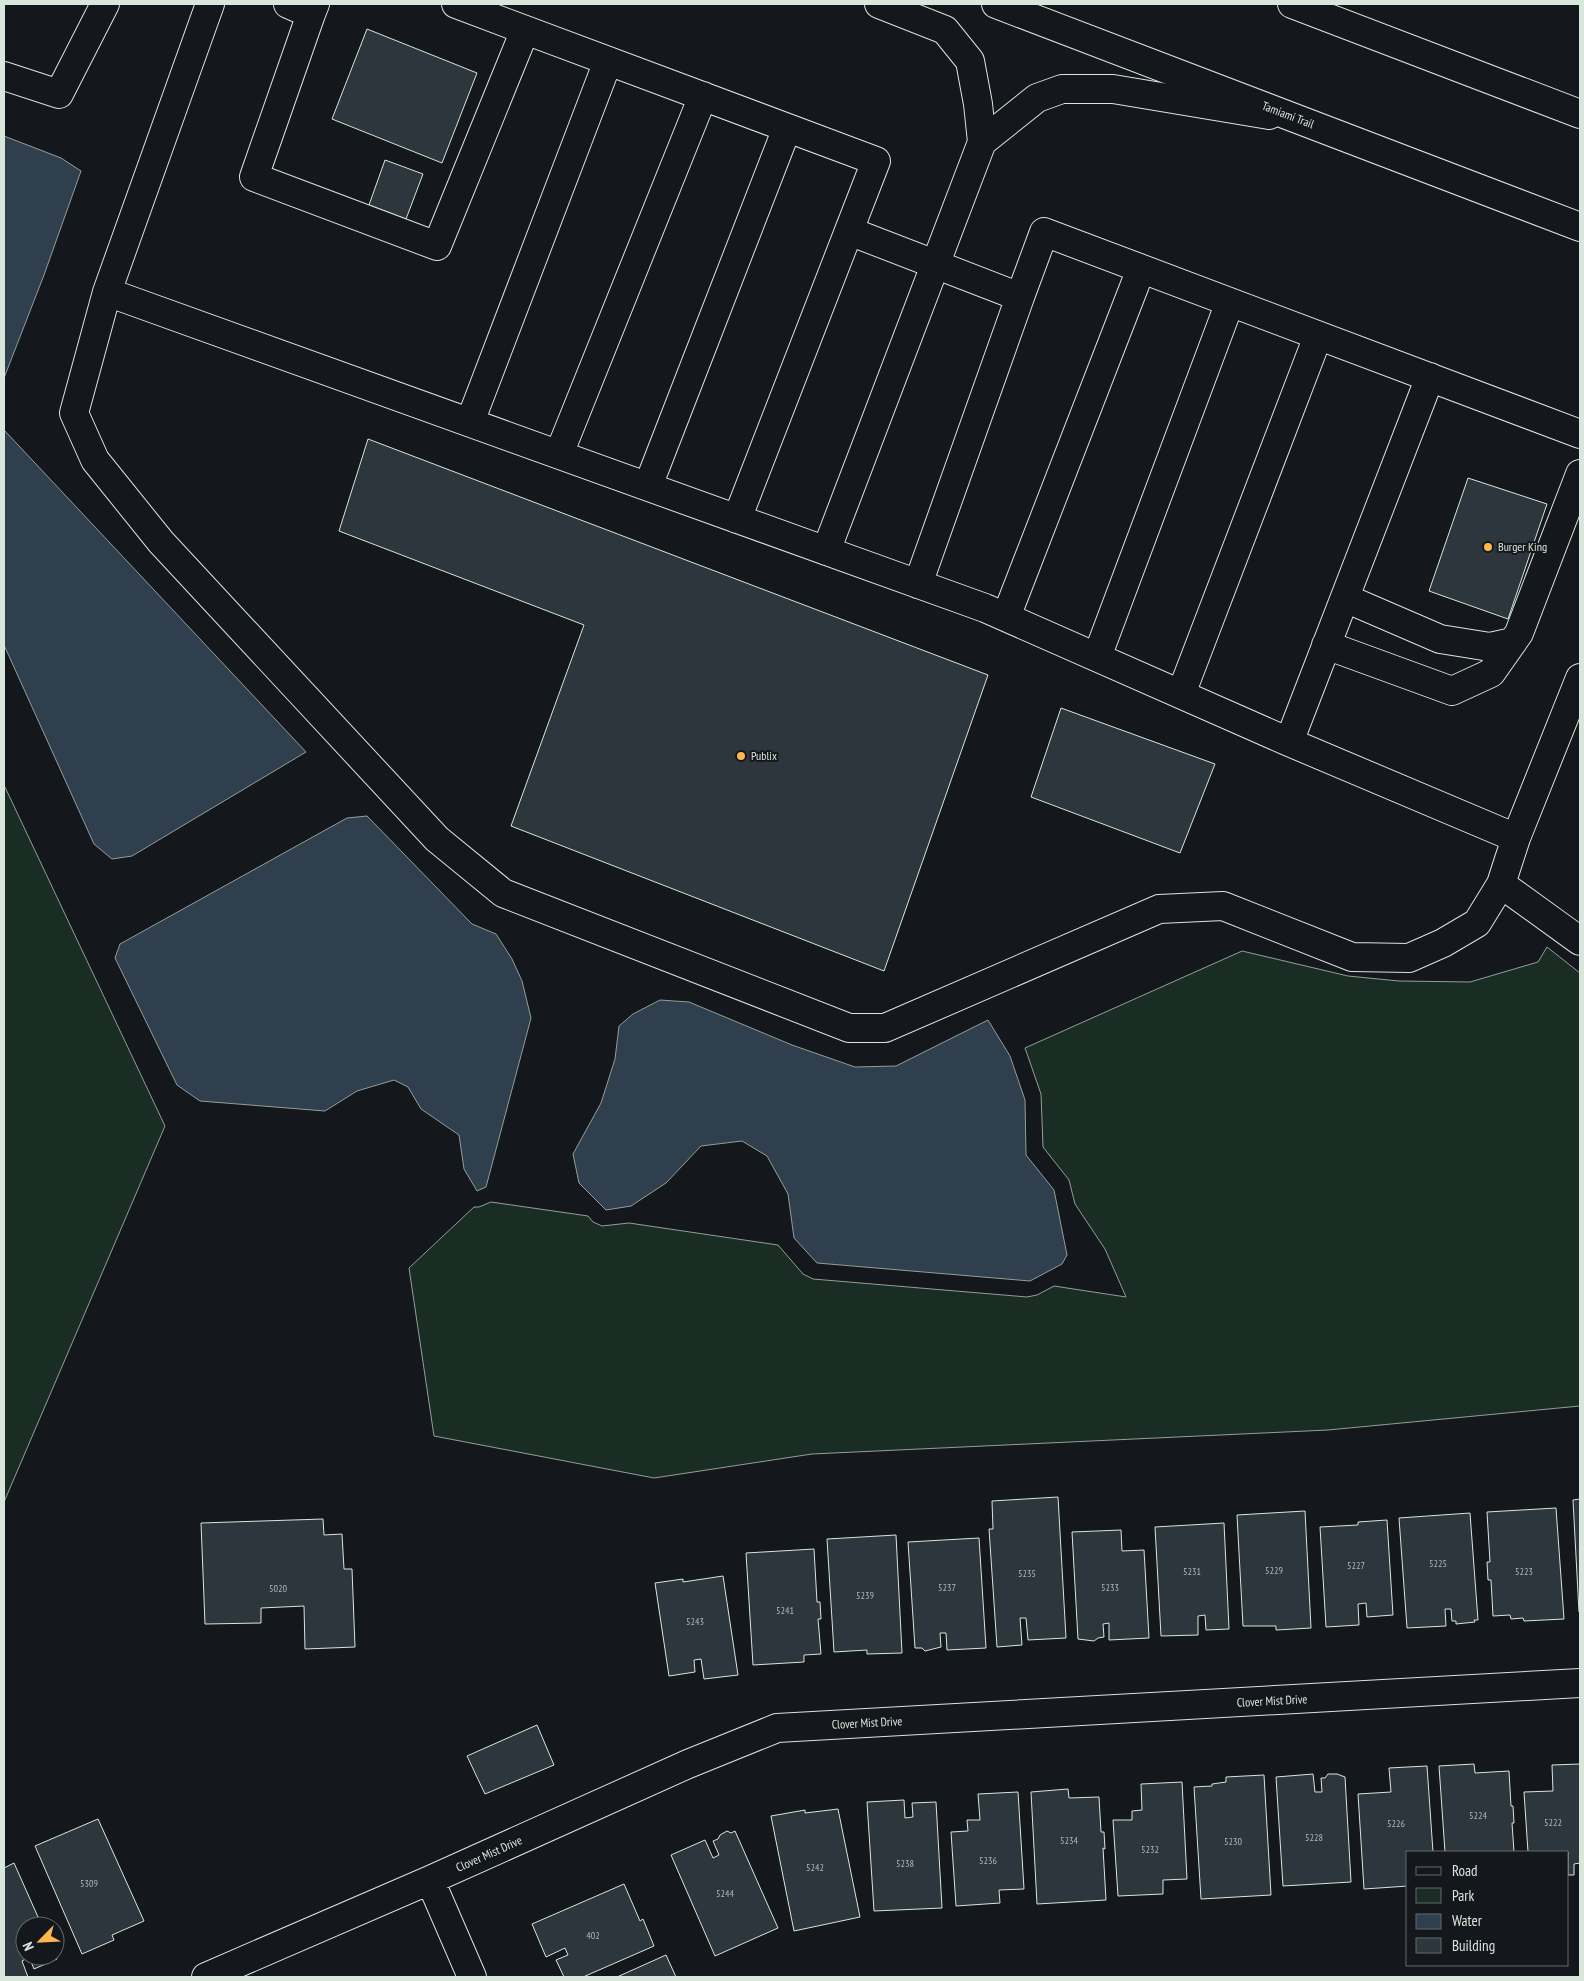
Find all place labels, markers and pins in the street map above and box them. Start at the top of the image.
place label: Burger King [1498,539,1547,554]
marker: Burger King [1482,541,1494,553]
place label: Publix [751,748,777,763]
marker: Publix [735,750,747,762]

